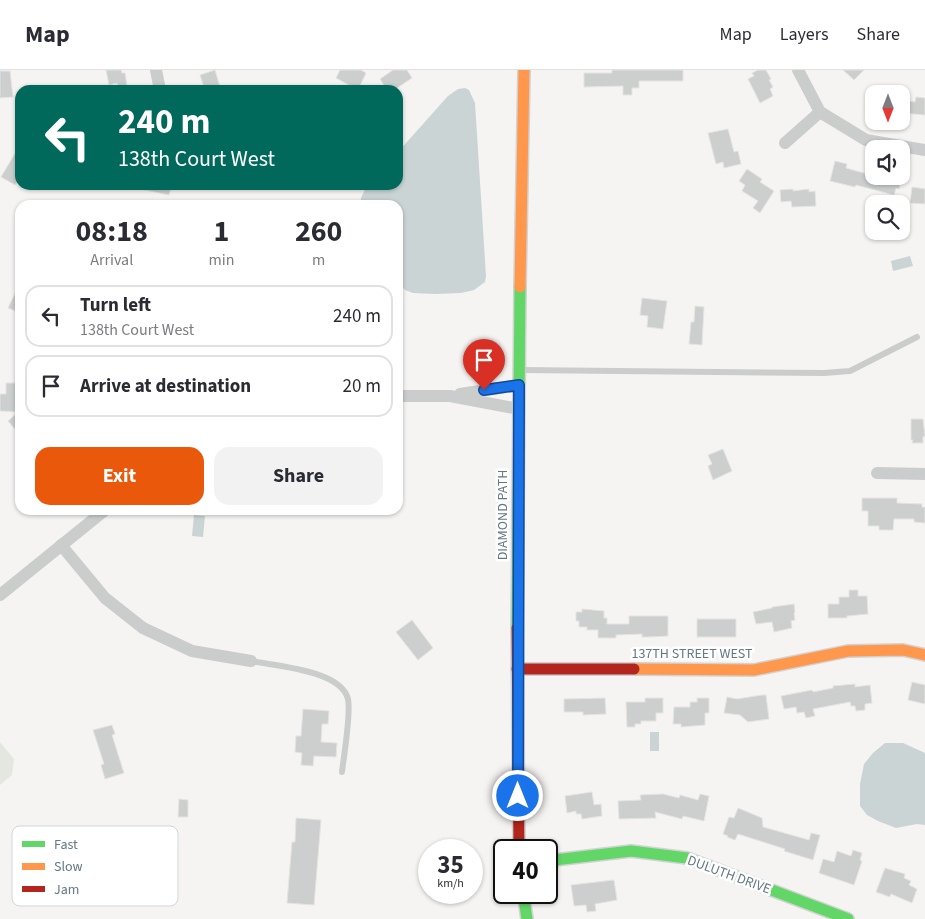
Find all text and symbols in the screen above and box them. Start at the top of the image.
text: Map [25,17,70,52]
text: Map [720,22,752,47]
text: Layers [780,22,829,47]
text: Share [857,22,900,47]
north arrow [865,85,910,130]
map controls [865,85,910,240]
text: 240 m [118,97,210,147]
icon: left [35,105,100,170]
button: sound [865,140,910,185]
text: 138th Court West [118,143,275,175]
button: search [865,195,910,240]
text: 08:18 [76,210,148,253]
text: 1 [213,210,229,253]
text: 260 [295,210,342,253]
text: Arrival [90,249,133,271]
text: min [208,249,234,271]
text: m [312,249,325,271]
text: Turn left [80,292,151,319]
icon: left [37,302,65,330]
text: 240 m [333,303,381,330]
text: 138th Court West [80,319,194,341]
pin [463,339,505,390]
icon: arrive [470,346,498,374]
icon: arrive [37,372,65,400]
text: Arrive at destination [80,373,251,400]
text: 20 m [343,373,381,400]
button: Exit [35,447,204,505]
button: Share [214,447,383,505]
street label: DIAMOND PATH [493,470,513,560]
street label: 137TH STREET WEST [631,644,753,664]
position arrow [491,769,543,821]
legend [12,826,178,906]
text: Fast [54,835,78,855]
speed limit sign: 40 [493,839,558,904]
text: 35 [437,847,464,883]
street label: DULUTH DRIVE [685,851,773,899]
text: Slow [54,857,83,877]
text: km/h [437,875,464,892]
text: Jam [54,880,79,900]

